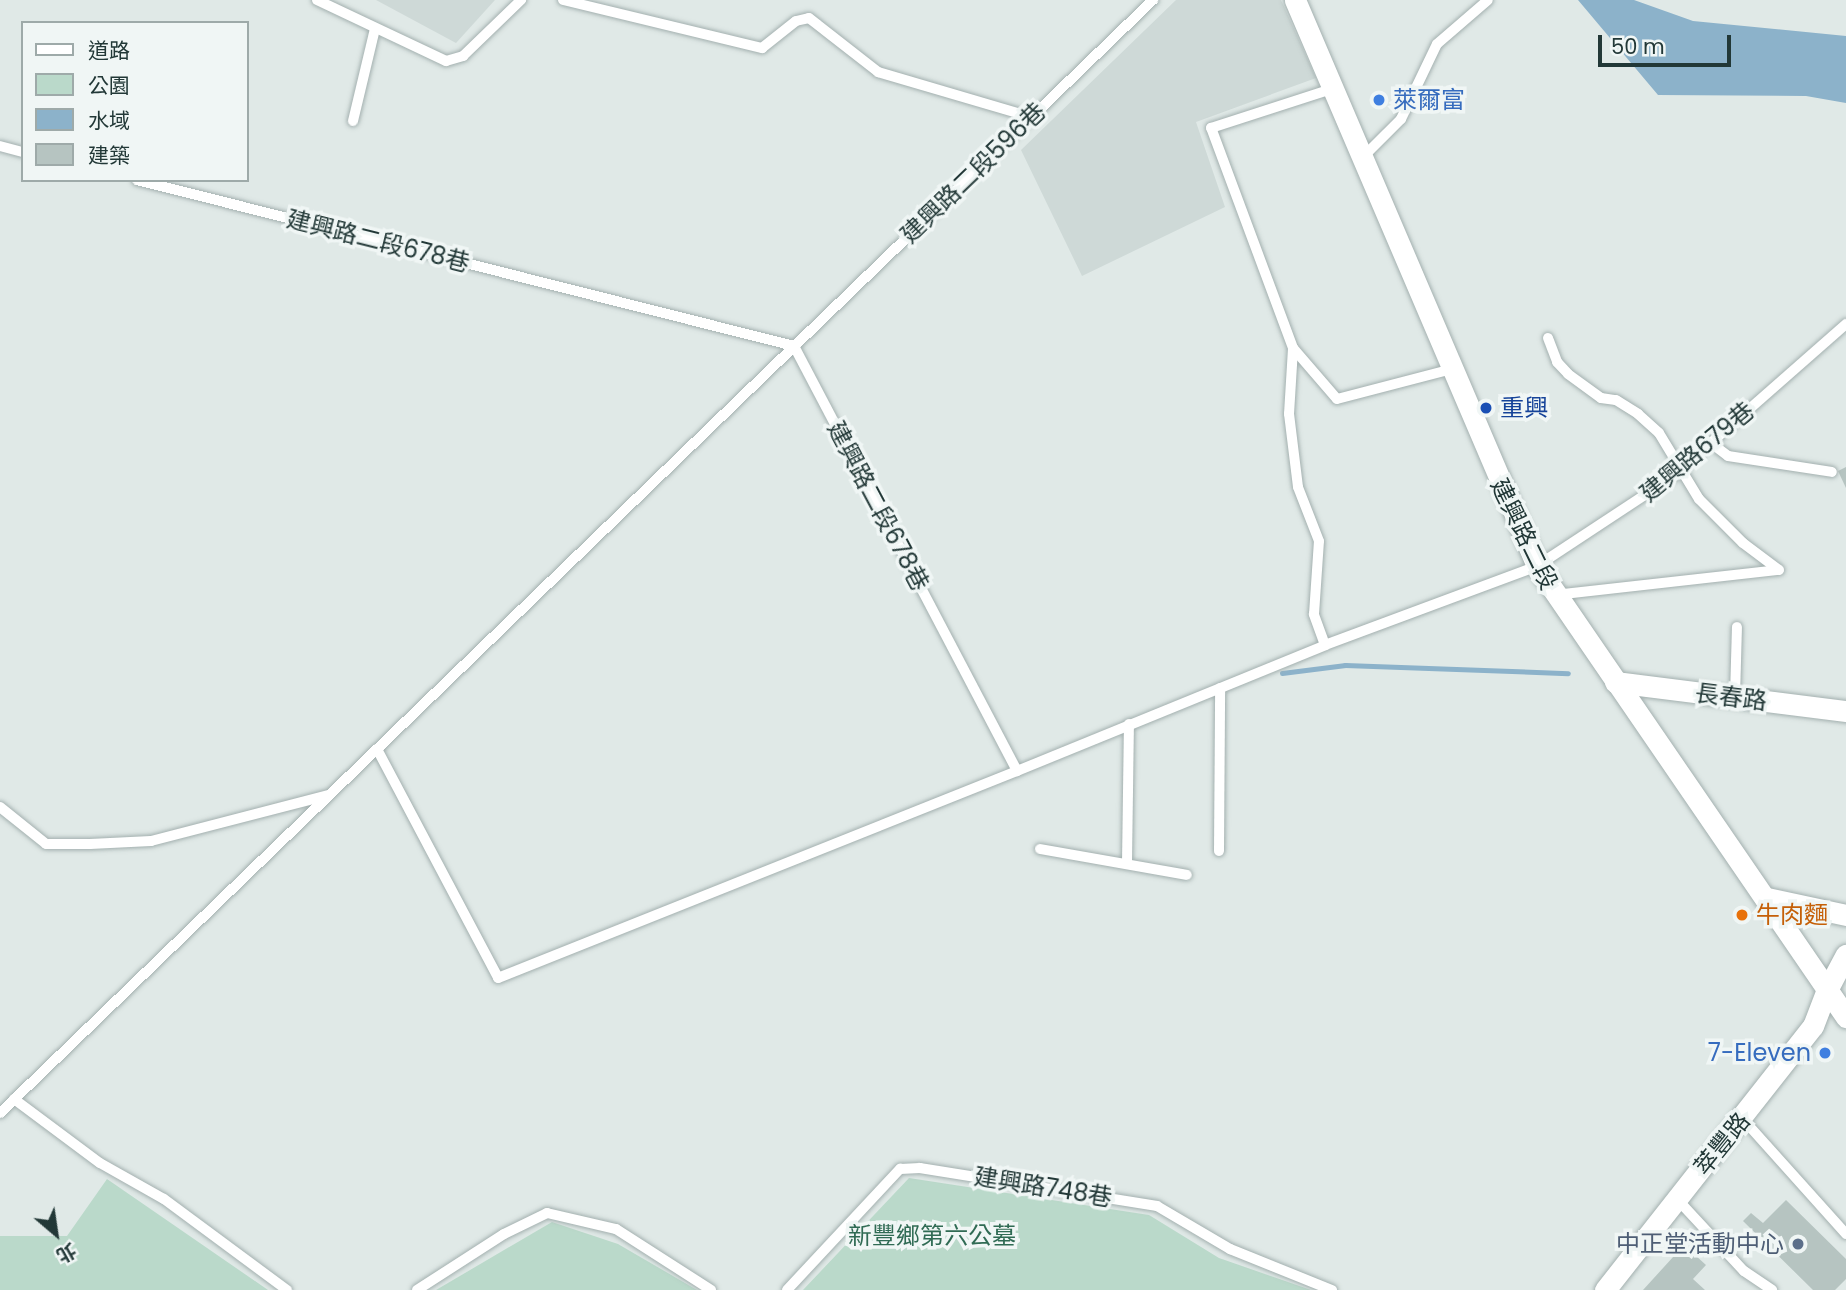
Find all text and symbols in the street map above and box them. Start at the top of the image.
legend [21,21,248,182]
scale bar [1601,21,1734,65]
text: 50 m [1611,32,1665,61]
text: 道路 [88,36,130,65]
text: 公園 [88,71,130,100]
place label: 萊爾富 [1393,86,1465,114]
marker: 萊爾富 [1371,92,1387,108]
street label: 建興路二段596巷 [895,97,1051,249]
text: 水域 [88,106,130,135]
text: 建築 [88,141,130,170]
street label: 建興路二段678巷 [284,204,472,278]
place label: 重興 [1500,394,1548,422]
street label: 建興路679巷 [1634,396,1760,508]
marker: 重興 [1478,400,1494,416]
street label: 建興路二段678巷 [821,416,935,596]
street label: 建興路二段 [1485,474,1563,594]
street label: 長春路 [1694,678,1768,716]
place label: 牛肉麵 [1756,901,1828,929]
marker: 牛肉麵 [1734,907,1750,923]
place label: 7-Eleven [1708,1039,1811,1067]
marker: 7-Eleven [1817,1045,1833,1061]
street label: 萃豐路 [1688,1107,1756,1181]
street label: 建興路748巷 [972,1162,1114,1212]
north arrow [21,1199,91,1269]
park label: 新豐鄉第六公墓 [848,1222,1016,1250]
place label: 中正堂活動中心 [1616,1230,1784,1258]
text: 北 [52,1236,81,1269]
marker: 中正堂活動中心 [1790,1236,1806,1252]

